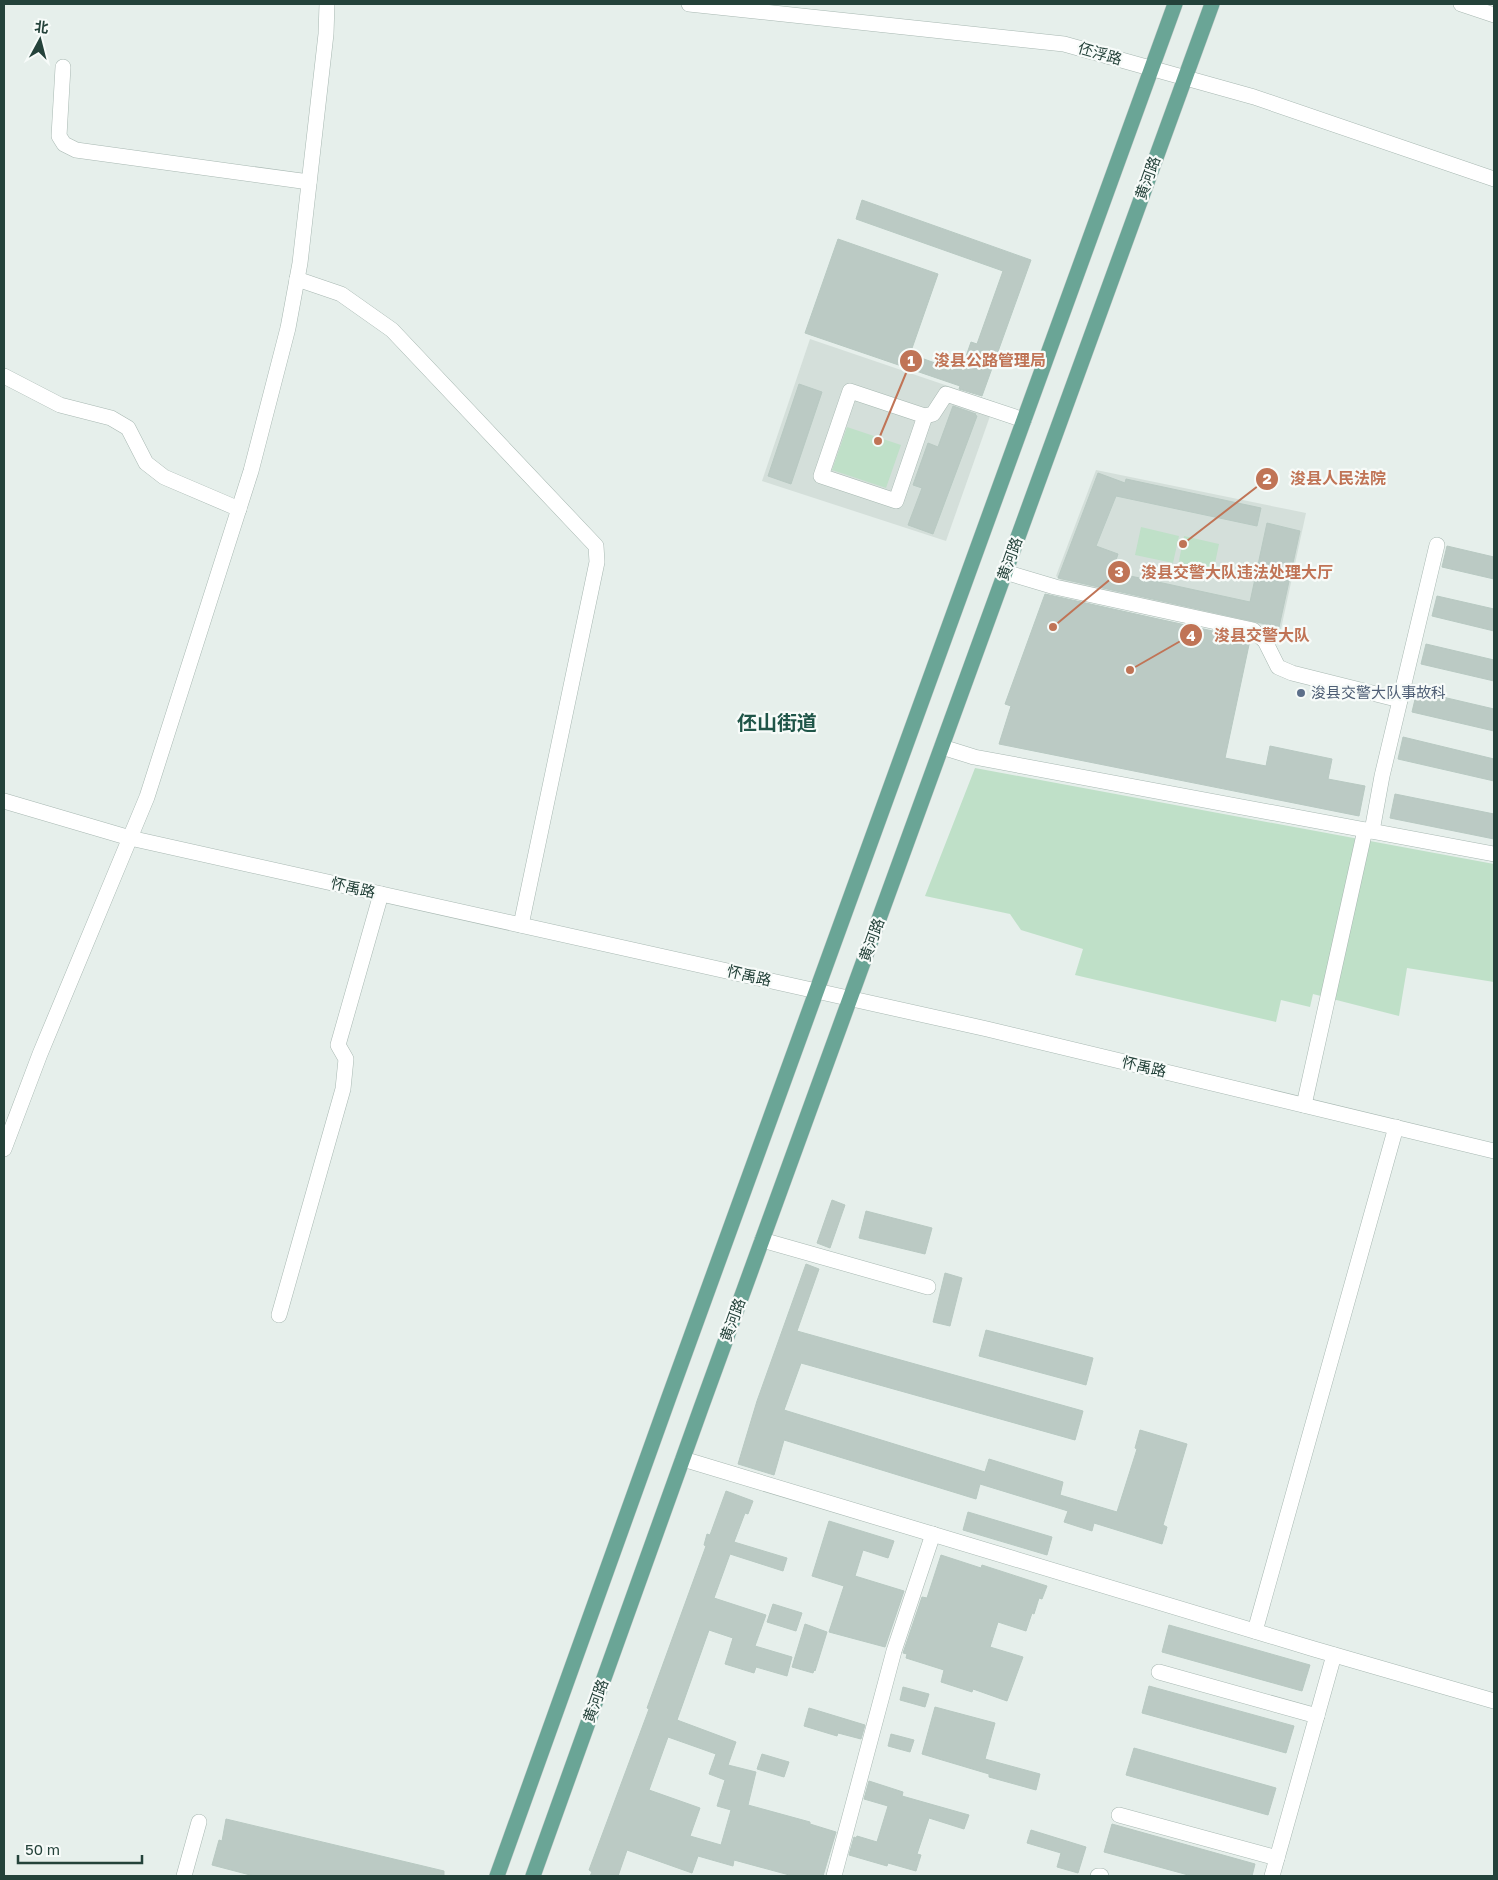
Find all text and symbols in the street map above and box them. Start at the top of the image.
north arrow [15,15,65,65]
text: 北 [34,17,50,36]
street label: 伾浮路 [1076,38,1124,68]
street label: 黄河路 [1131,153,1163,202]
callout: 浚县公路管理局 [899,345,1056,376]
text: 浚县公路管理局 [934,350,1046,370]
text: 1 [907,351,915,369]
callout: 浚县人民法院 [1255,463,1396,494]
text: 浚县人民法院 [1290,468,1386,488]
text: 2 [1262,469,1272,487]
street label: 黄河路 [993,534,1025,583]
callout: 浚县交警大队违法处理大厅 [1106,556,1343,587]
text: 3 [1114,562,1124,580]
text: 浚县交警大队违法处理大厅 [1141,562,1333,582]
callout: 浚县交警大队 [1179,620,1320,651]
text: 浚县交警大队 [1214,625,1310,645]
text: 4 [1186,626,1196,644]
place label: 浚县交警大队事故科 [1311,683,1446,701]
marker: 浚县交警大队事故科 [1295,687,1307,699]
district label: 伾山街道 [737,710,817,734]
street label: 怀禹路 [329,873,377,901]
street label: 黄河路 [855,915,887,964]
street label: 怀禹路 [725,961,773,989]
street label: 怀禹路 [1120,1052,1168,1080]
street label: 黄河路 [716,1295,748,1344]
street label: 黄河路 [579,1676,611,1725]
scale bar [18,1832,141,1864]
text: 50 m [25,1840,60,1858]

